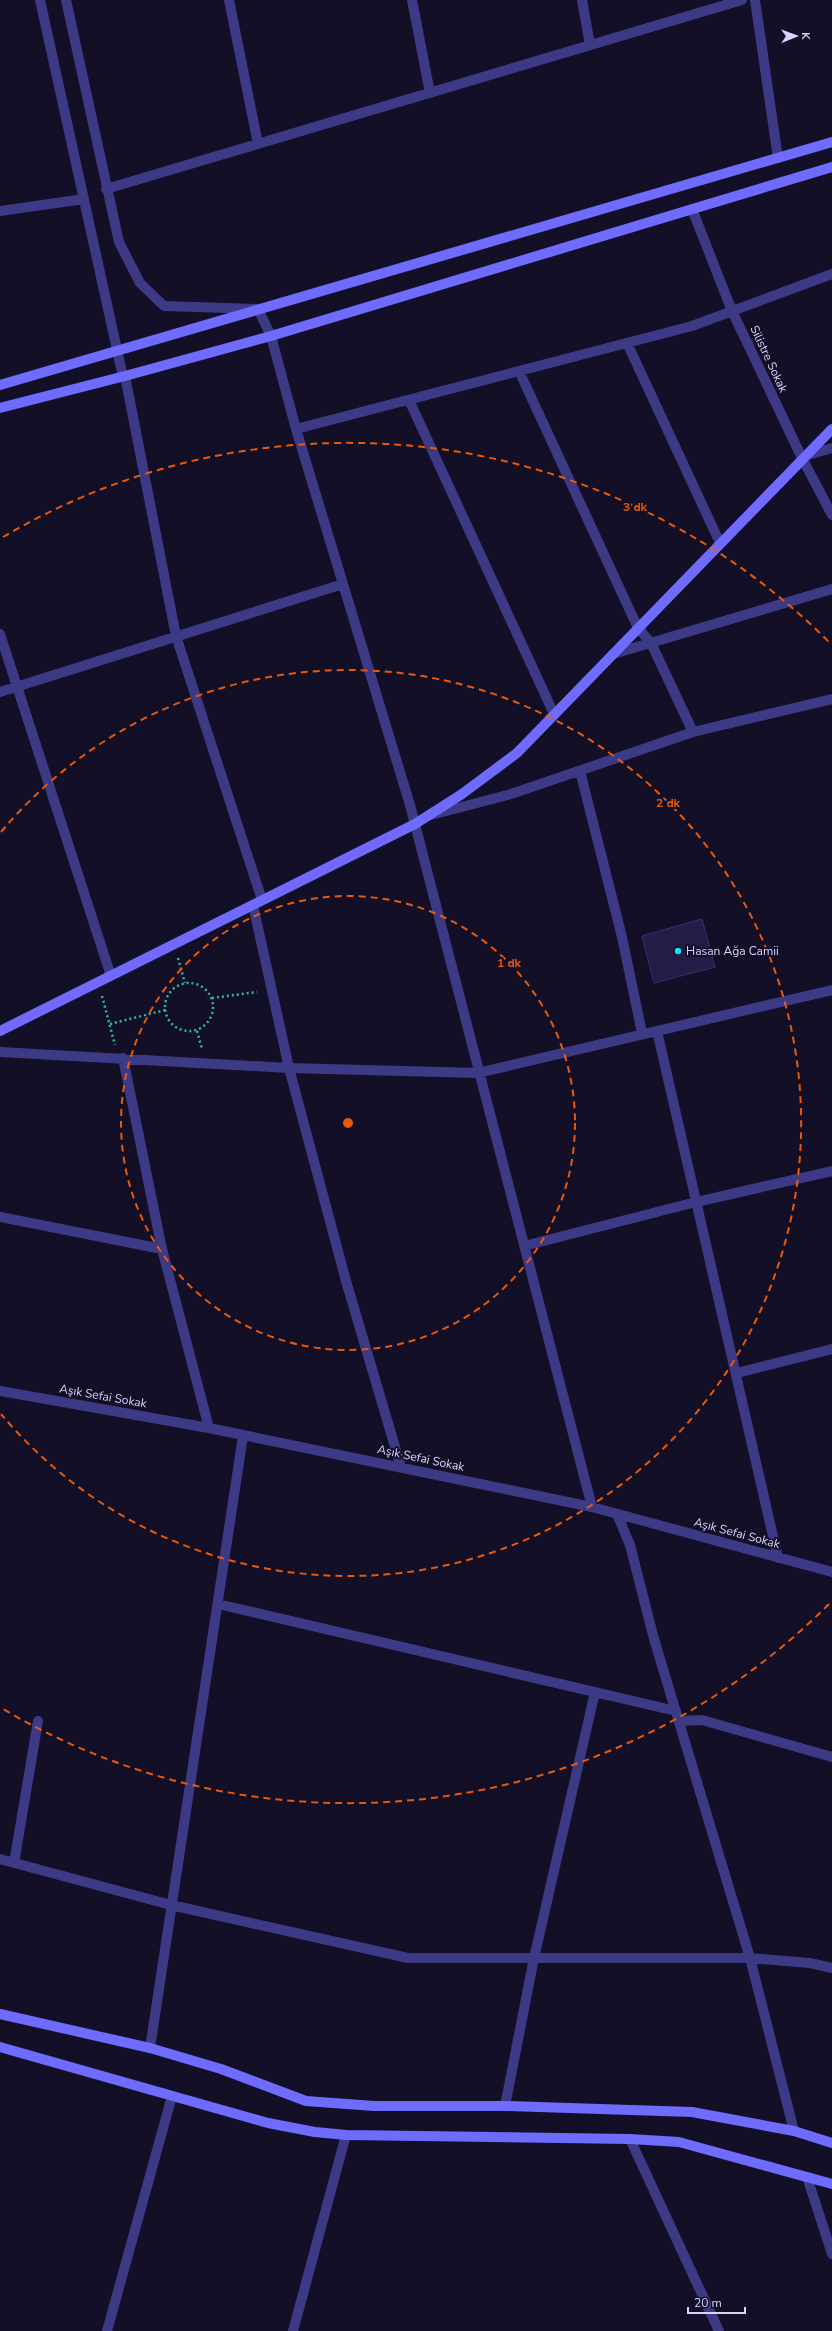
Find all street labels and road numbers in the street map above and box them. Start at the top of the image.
street label: Silistre Sokak [746,323,792,396]
street label: Aşık Sefai Sokak [58,1380,149,1412]
street label: Aşık Sefai Sokak [376,1441,467,1475]
street label: Aşık Sefai Sokak [692,1514,783,1552]

